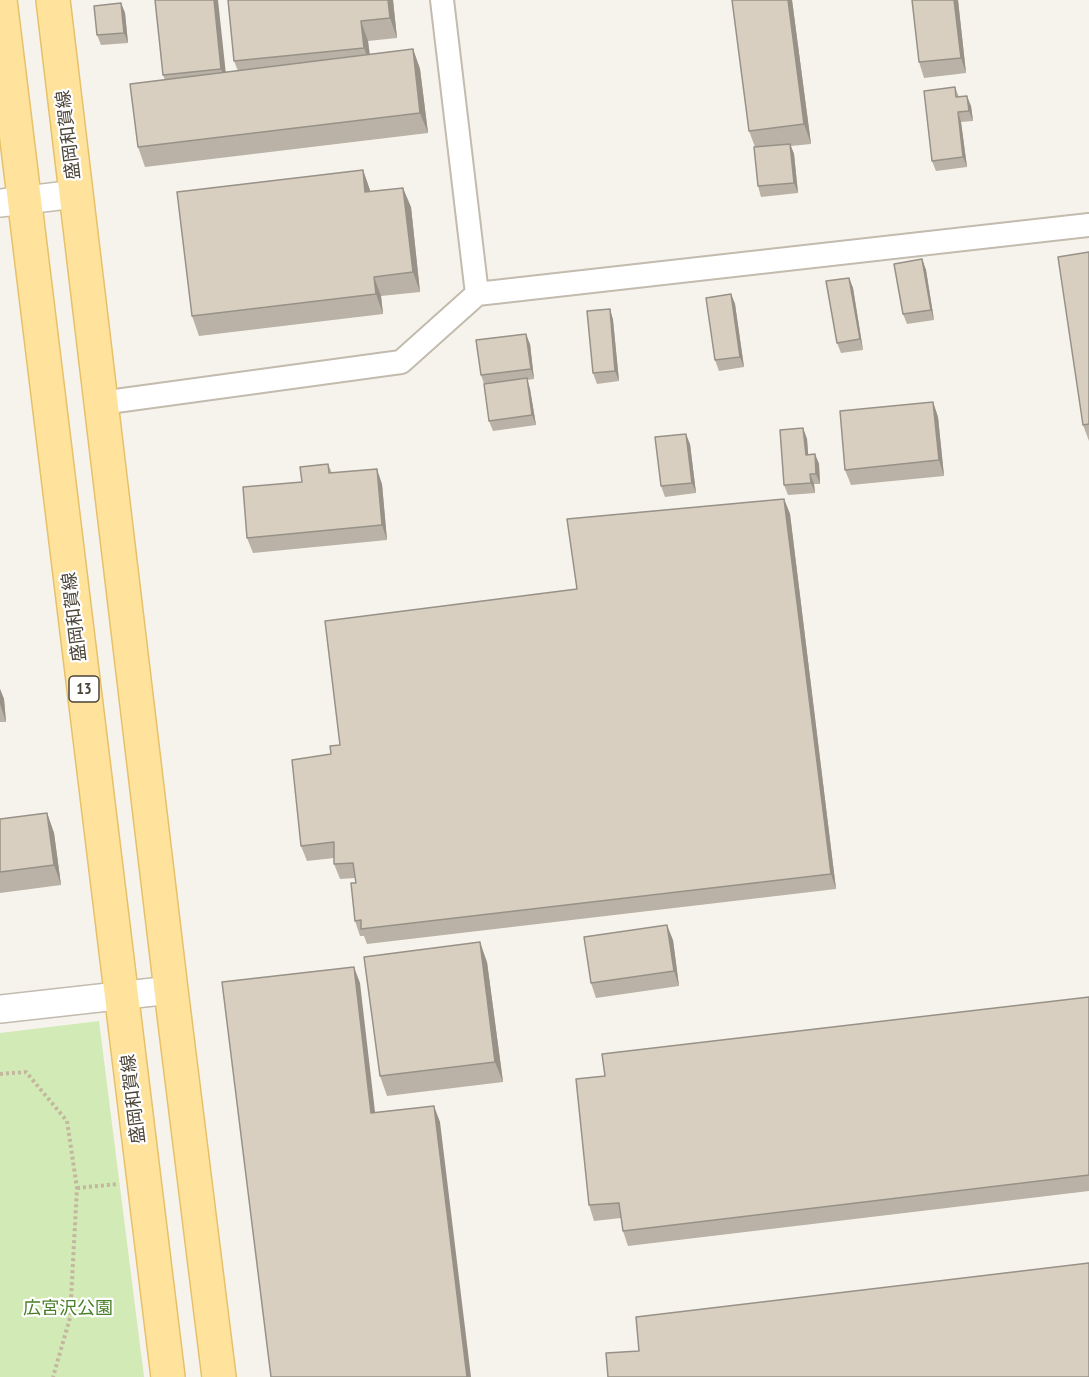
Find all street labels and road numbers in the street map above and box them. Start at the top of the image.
street label: 盛岡和賀線 [53,89,85,181]
street label: 盛岡和賀線 [59,571,91,663]
road number: 13 [69,676,99,702]
street label: 盛岡和賀線 [118,1053,150,1145]

